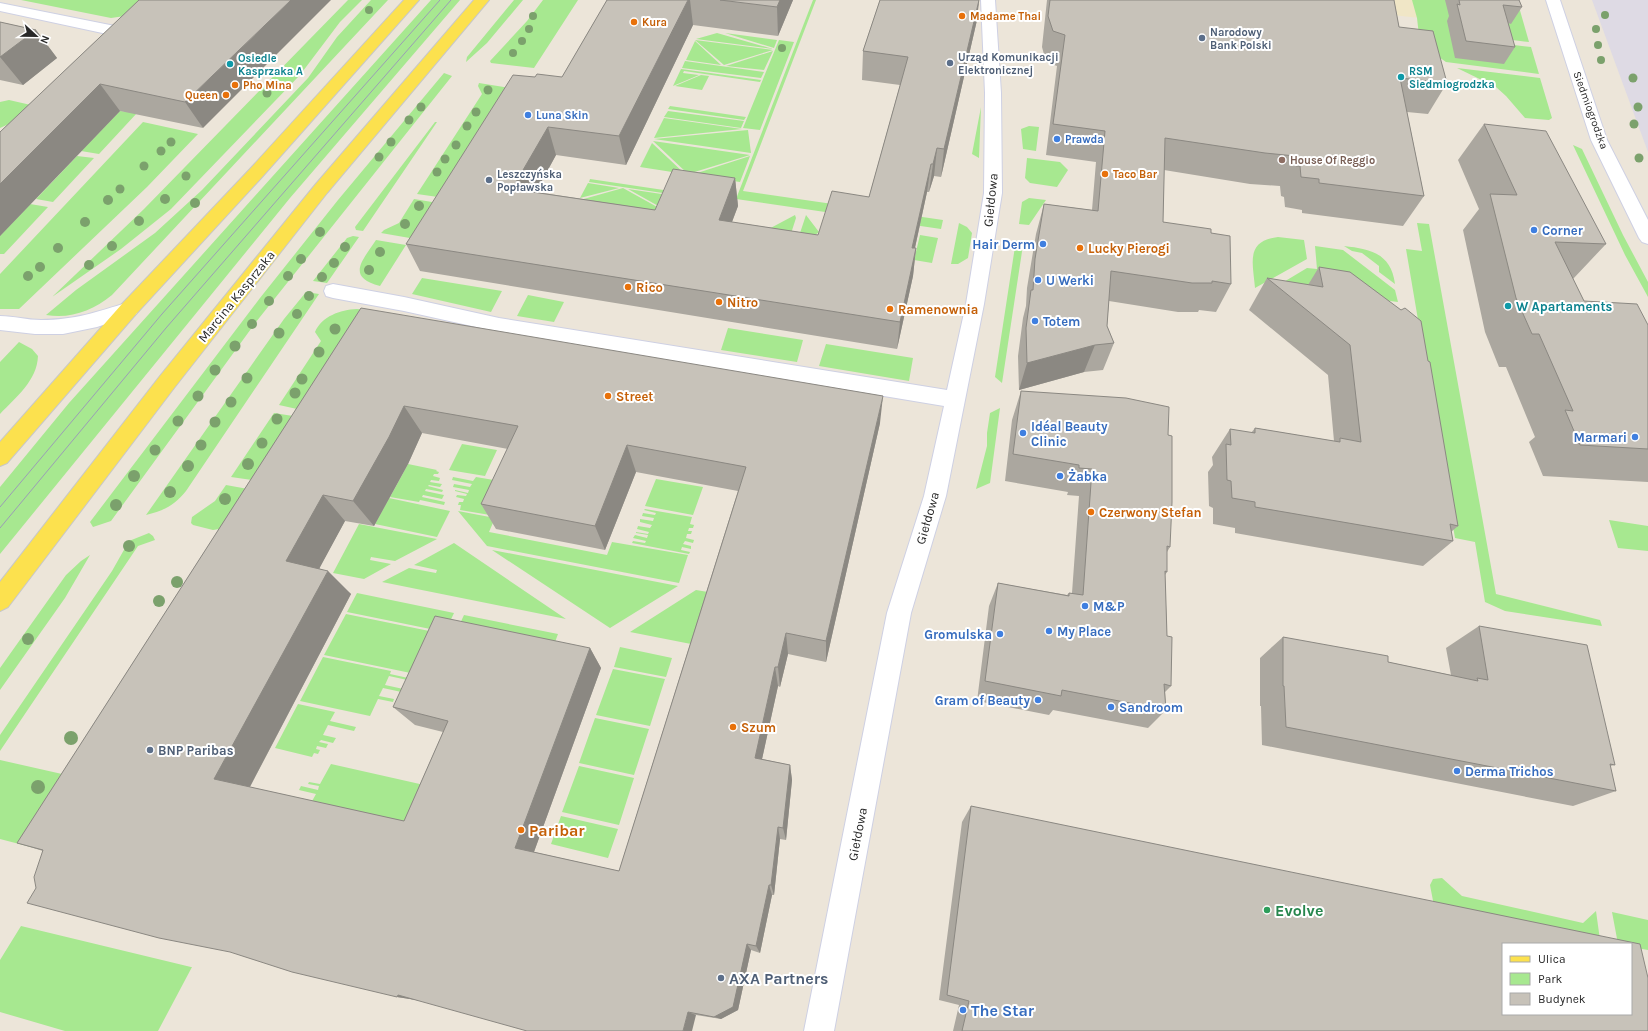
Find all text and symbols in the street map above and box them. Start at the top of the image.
place label: Madame Thai [970,10,1041,23]
marker: Madame Thai [957,11,967,21]
north arrow [16,16,56,56]
place label: Kura [642,16,667,29]
marker: Kura [629,17,639,27]
place label: Narodowy Bank Polski [1210,26,1272,52]
text: N [37,33,52,46]
marker: Narodowy Bank Polski [1197,33,1207,43]
place label: Urząd Komunikacji Elektronicznej [958,51,1059,77]
place label: Osiedle Kasprzaka A [238,52,303,78]
marker: Urząd Komunikacji Elektronicznej [945,58,955,68]
marker: Osiedle Kasprzaka A [225,59,235,69]
place label: RSM Siedmiogrodzka [1409,65,1495,91]
street label: Siedmiogrodzka [1570,69,1611,151]
marker: RSM Siedmiogrodzka [1396,72,1406,82]
place label: Pho Mina [243,79,292,92]
marker: Pho Mina [230,80,240,90]
place label: Queen [185,89,218,102]
marker: Queen [221,90,231,100]
place label: Luna Skin [536,109,588,122]
marker: Luna Skin [523,110,533,120]
place label: Prawda [1065,133,1104,146]
marker: Prawda [1052,134,1062,144]
place label: House Of Reggio [1290,154,1375,167]
marker: House Of Reggio [1277,155,1287,165]
place label: Leszczyńska Popławska [497,168,562,194]
place label: Taco Bar [1113,168,1158,181]
marker: Taco Bar [1100,169,1110,179]
street label: Giełdowa [980,172,1001,228]
marker: Leszczyńska Popławska [484,175,494,185]
place label: Corner [1542,223,1584,238]
marker: Corner [1529,225,1539,235]
place label: Hair Derm [972,237,1035,252]
marker: Hair Derm [1038,239,1048,249]
place label: Lucky Pierogi [1088,241,1170,256]
marker: Lucky Pierogi [1075,243,1085,253]
street label: Marcina Kasprzaka [195,247,278,345]
place label: U Werki [1046,273,1094,288]
marker: U Werki [1033,275,1043,285]
place label: Rico [636,280,663,295]
marker: Rico [623,282,633,292]
place label: Nitro [727,295,758,310]
marker: Nitro [714,297,724,307]
place label: W Apartaments [1516,299,1613,314]
marker: W Apartaments [1503,301,1513,311]
place label: Ramenownia [898,302,978,317]
marker: Ramenownia [885,304,895,314]
place label: Totem [1043,314,1080,329]
marker: Totem [1030,316,1040,326]
place label: Street [616,389,653,404]
marker: Street [603,391,613,401]
place label: Idéal Beauty Clinic [1031,419,1108,449]
marker: Idéal Beauty Clinic [1018,428,1028,438]
place label: Marmari [1574,430,1627,445]
marker: Marmari [1630,432,1640,442]
place label: Żabka [1068,468,1107,484]
marker: Żabka [1055,471,1065,481]
street label: Giełdowa [913,490,942,546]
place label: Czerwony Stefan [1099,505,1202,520]
marker: Czerwony Stefan [1086,507,1096,517]
place label: M&P [1093,599,1125,614]
marker: M&P [1080,601,1090,611]
place label: My Place [1057,624,1111,639]
marker: My Place [1044,626,1054,636]
place label: Gromulska [924,627,992,642]
marker: Gromulska [995,629,1005,639]
place label: Gram of Beauty [935,693,1030,708]
marker: Gram of Beauty [1033,695,1043,705]
place label: Sandroom [1119,700,1183,715]
marker: Sandroom [1106,702,1116,712]
place label: Szum [741,720,776,735]
marker: Szum [728,722,738,732]
place label: BNP Paribas [158,743,234,758]
marker: BNP Paribas [145,745,155,755]
place label: Derma Trichos [1465,764,1554,779]
marker: Derma Trichos [1452,766,1462,776]
street label: Giełdowa [845,806,870,862]
place label: Paribar [529,821,585,840]
marker: Paribar [516,825,526,835]
place label: Evolve [1275,901,1323,920]
marker: Evolve [1262,905,1272,915]
legend [1502,943,1632,1015]
text: Ulica [1538,952,1566,966]
place label: AXA Partners [729,969,828,988]
text: Park [1538,972,1563,986]
marker: AXA Partners [716,973,726,983]
text: Budynek [1538,992,1586,1006]
place label: The Star [971,1001,1035,1020]
marker: The Star [958,1005,968,1015]

